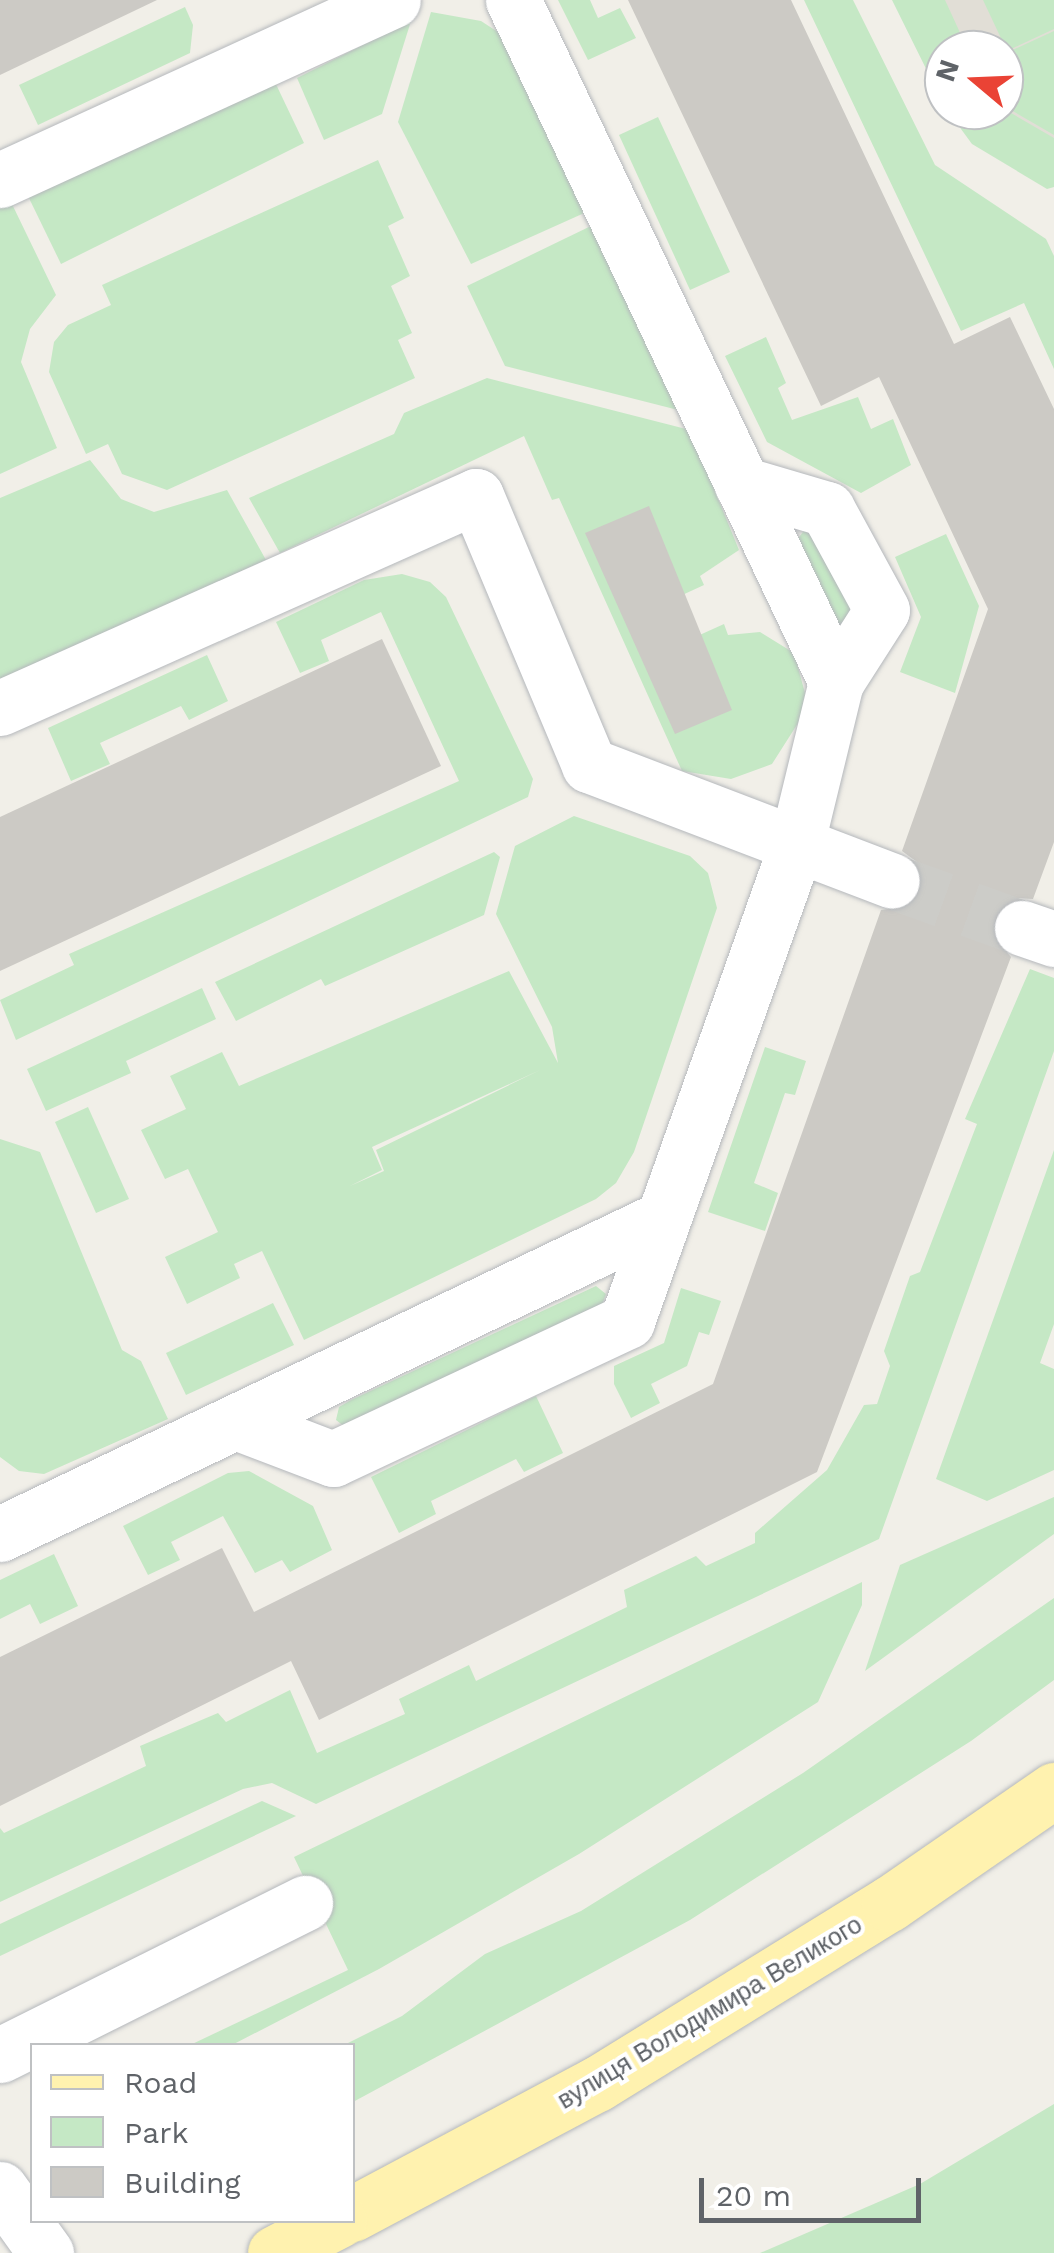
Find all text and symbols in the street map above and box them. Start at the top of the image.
north arrow [924,30,1024,130]
text: N [928,56,966,86]
street label: вулиця Володимира Великого [552,1910,868,2116]
legend [30,2043,355,2223]
text: Road [124,2065,197,2100]
text: Park [124,2115,189,2150]
scale bar [704,2158,926,2220]
text: Building [124,2165,241,2200]
text: 20 m [716,2178,791,2213]

